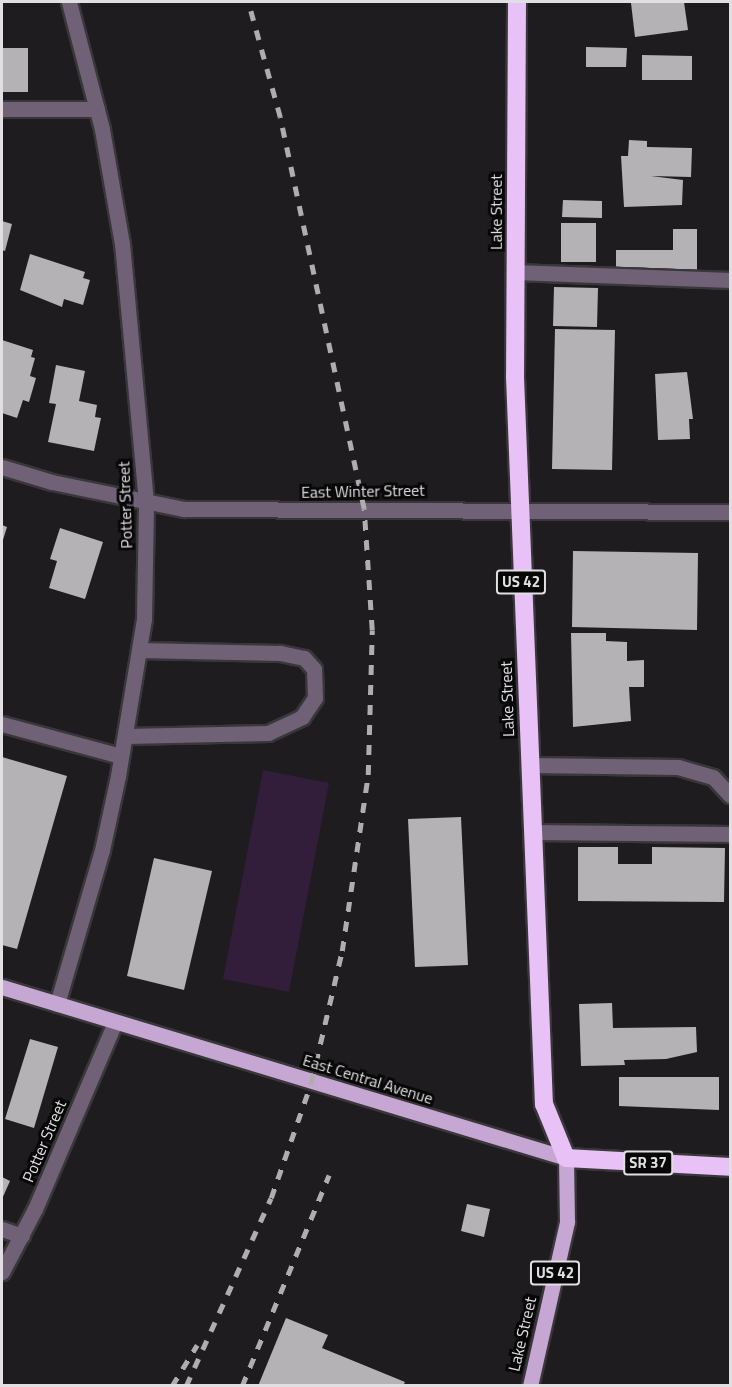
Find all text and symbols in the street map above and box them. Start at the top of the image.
street label: Lake Street [486,174,506,250]
street label: Potter Street [114,461,136,549]
street label: East Winter Street [301,480,425,502]
road number: US 42 [496,570,546,594]
street label: Lake Street [496,661,518,737]
street label: East Central Avenue [301,1050,435,1108]
street label: Potter Street [18,1097,70,1185]
road number: SR 37 [622,1151,674,1175]
road number: US 42 [530,1261,580,1285]
street label: Lake Street [504,1295,540,1373]

